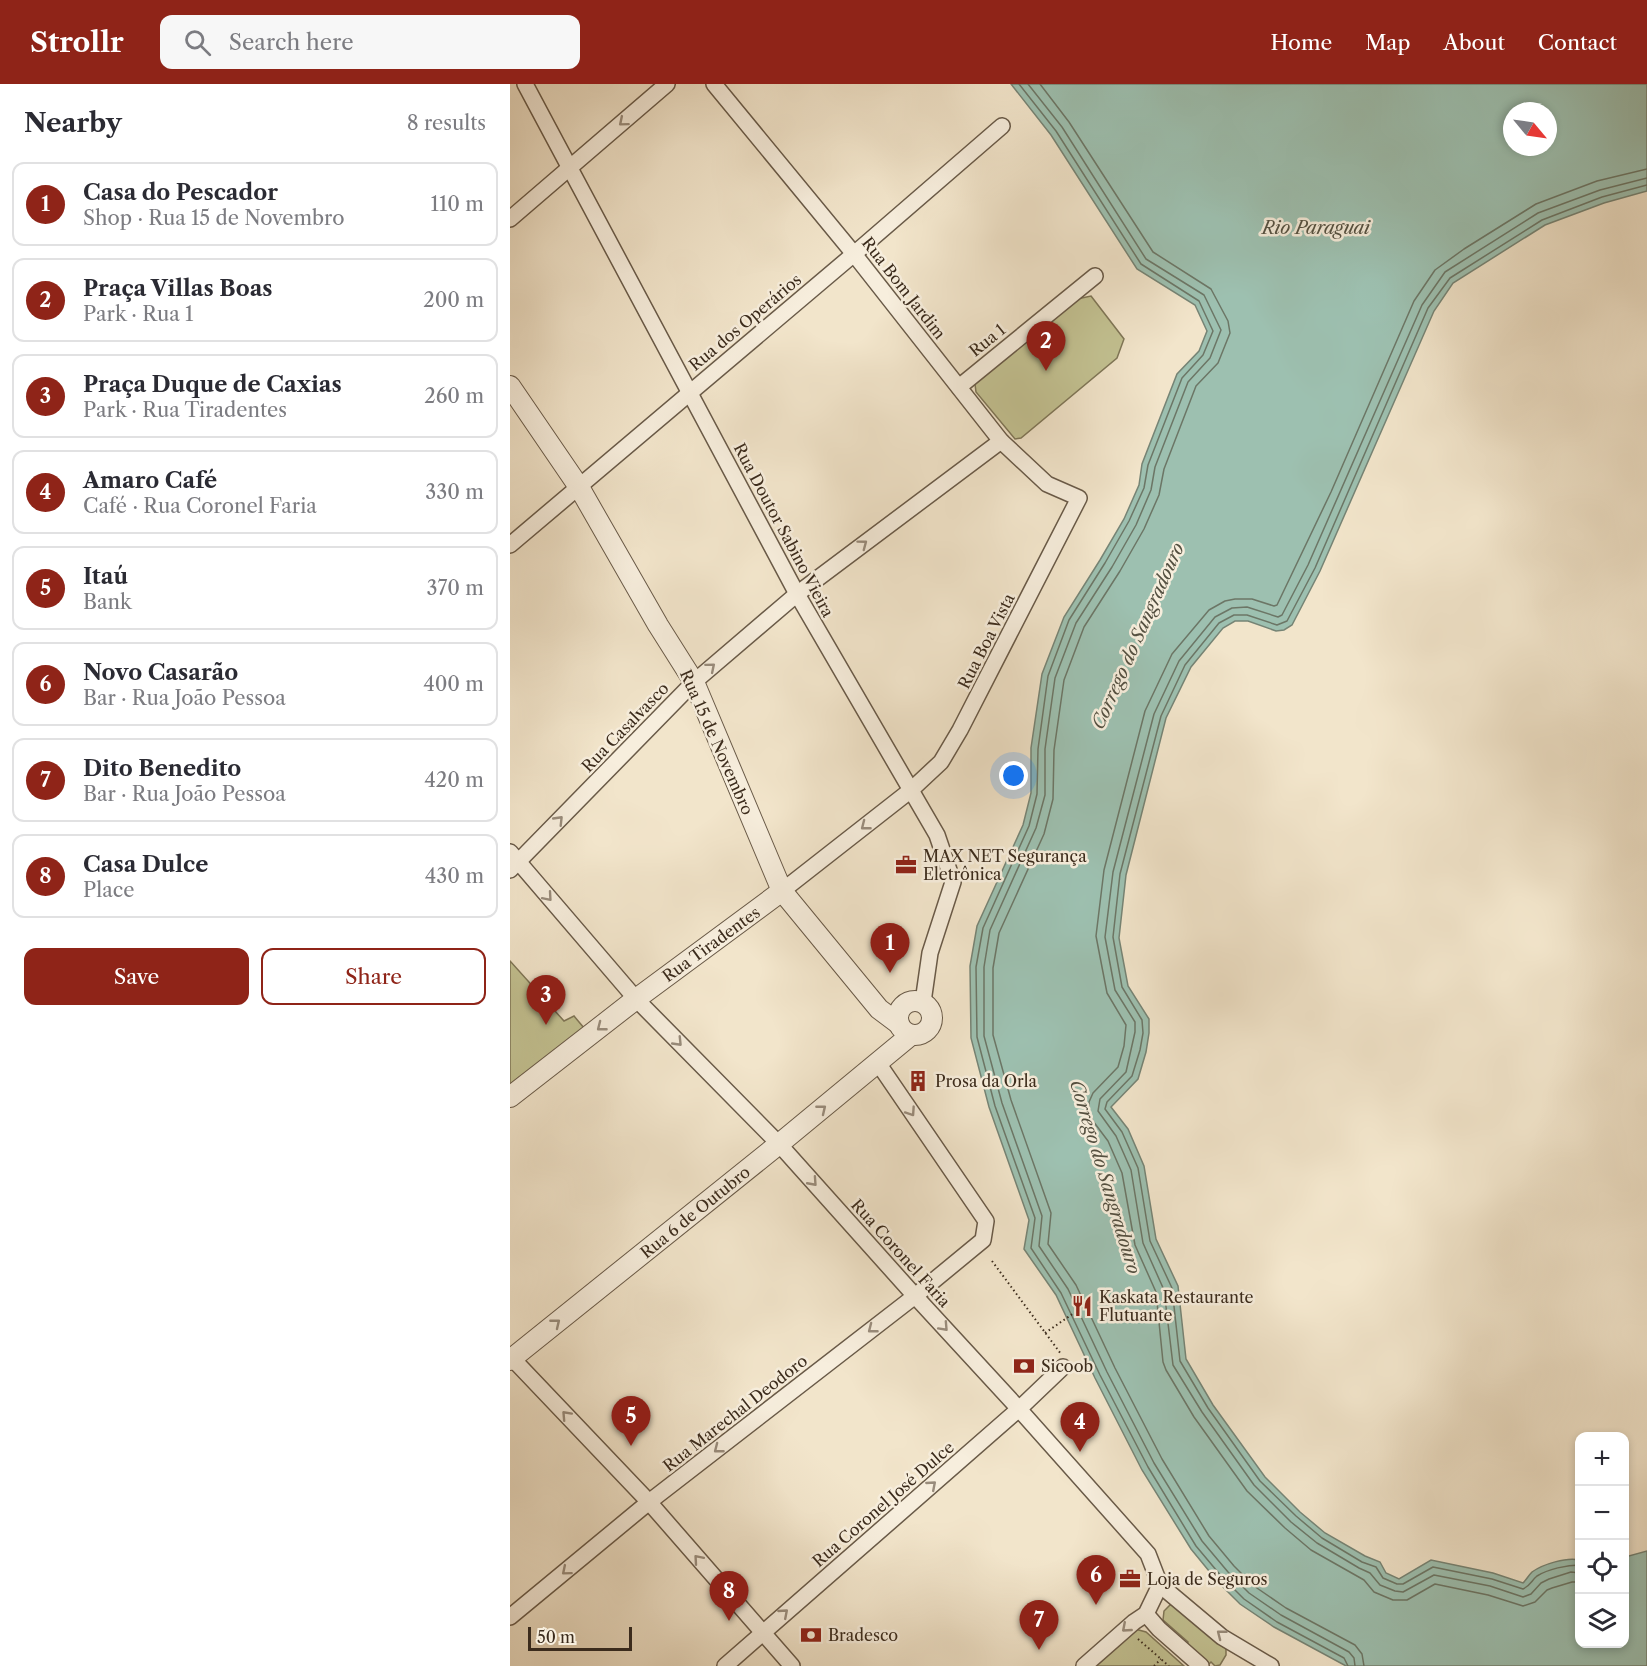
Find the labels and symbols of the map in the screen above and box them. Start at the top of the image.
north arrow [1503,102,1557,156]
one-way arrow [619,115,630,126]
water label: Rio Paraguai [1260,217,1371,239]
street label: Rua Bom Jardim [858,233,950,343]
street label: Rua dos Operários [685,269,805,375]
street label: Rua 1 [965,319,1009,361]
pin: 2 [1026,322,1066,371]
street label: Rua Doutor Sabino Vieira [730,440,839,621]
water label: Corrego do Sangradouro [1087,539,1189,733]
one-way arrow [856,541,867,552]
street label: Rua Boa Vista [953,589,1019,692]
one-way arrow [704,663,715,674]
street label: Rua 15 de Novembro [676,666,758,818]
street label: Rua Casalvasco [577,678,673,776]
your location [999,761,1028,790]
one-way arrow [552,816,563,826]
one-way arrow [861,819,872,830]
place label: MAX NET Segurança Eletrônica [923,846,1087,884]
office icon: MAX NET Segurança Eletrônica [894,853,918,877]
one-way arrow [541,890,552,900]
street label: Rua Tiradentes [658,902,764,986]
pin: 1 [870,924,910,973]
pin: 3 [526,976,566,1025]
one-way arrow [596,1020,607,1031]
one-way arrow [671,1034,682,1045]
building icon: Prosa da Orla [906,1069,930,1093]
place label: Prosa da Orla [935,1071,1037,1091]
water label: Corrego do Sangradouro [1065,1077,1145,1277]
one-way arrow [816,1105,827,1116]
one-way arrow [904,1105,915,1116]
street label: Rua 6 de Outubro [636,1162,754,1262]
one-way arrow [806,1176,817,1186]
street label: Rua Coronel Faria [847,1195,955,1312]
place label: Kaskata Restaurante Flutuante [1099,1287,1254,1325]
restaurant icon: Kaskata Restaurante Flutuante [1070,1294,1094,1318]
one-way arrow [549,1320,560,1331]
one-way arrow [937,1321,948,1331]
one-way arrow [868,1322,879,1333]
street label: Rua Marechal Deodoro [659,1350,811,1476]
bank icon: Sicoob [1012,1354,1036,1378]
place label: Sicoob [1041,1356,1093,1376]
pin: 5 [612,1396,650,1446]
pin: 4 [1060,1402,1100,1452]
one-way arrow [562,1412,573,1422]
street label: Rua Coronel José Dulce [808,1437,958,1571]
one-way arrow [714,1441,725,1452]
one-way arrow [925,1481,935,1492]
one-way arrow [694,1555,705,1566]
pin: 6 [1076,1556,1116,1605]
one-way arrow [562,1563,573,1574]
office icon: Loja de Seguros [1118,1567,1142,1591]
place label: Loja de Seguros [1147,1569,1267,1589]
pin: 8 [710,1572,748,1621]
pin: 7 [1020,1600,1058,1650]
one-way arrow [778,1609,788,1620]
one-way arrow [1123,1621,1133,1632]
bank icon: Bradesco [799,1623,823,1647]
scale bar [528,1624,632,1652]
place label: Bradesco [828,1625,898,1645]
one-way arrow [1216,1631,1227,1642]

